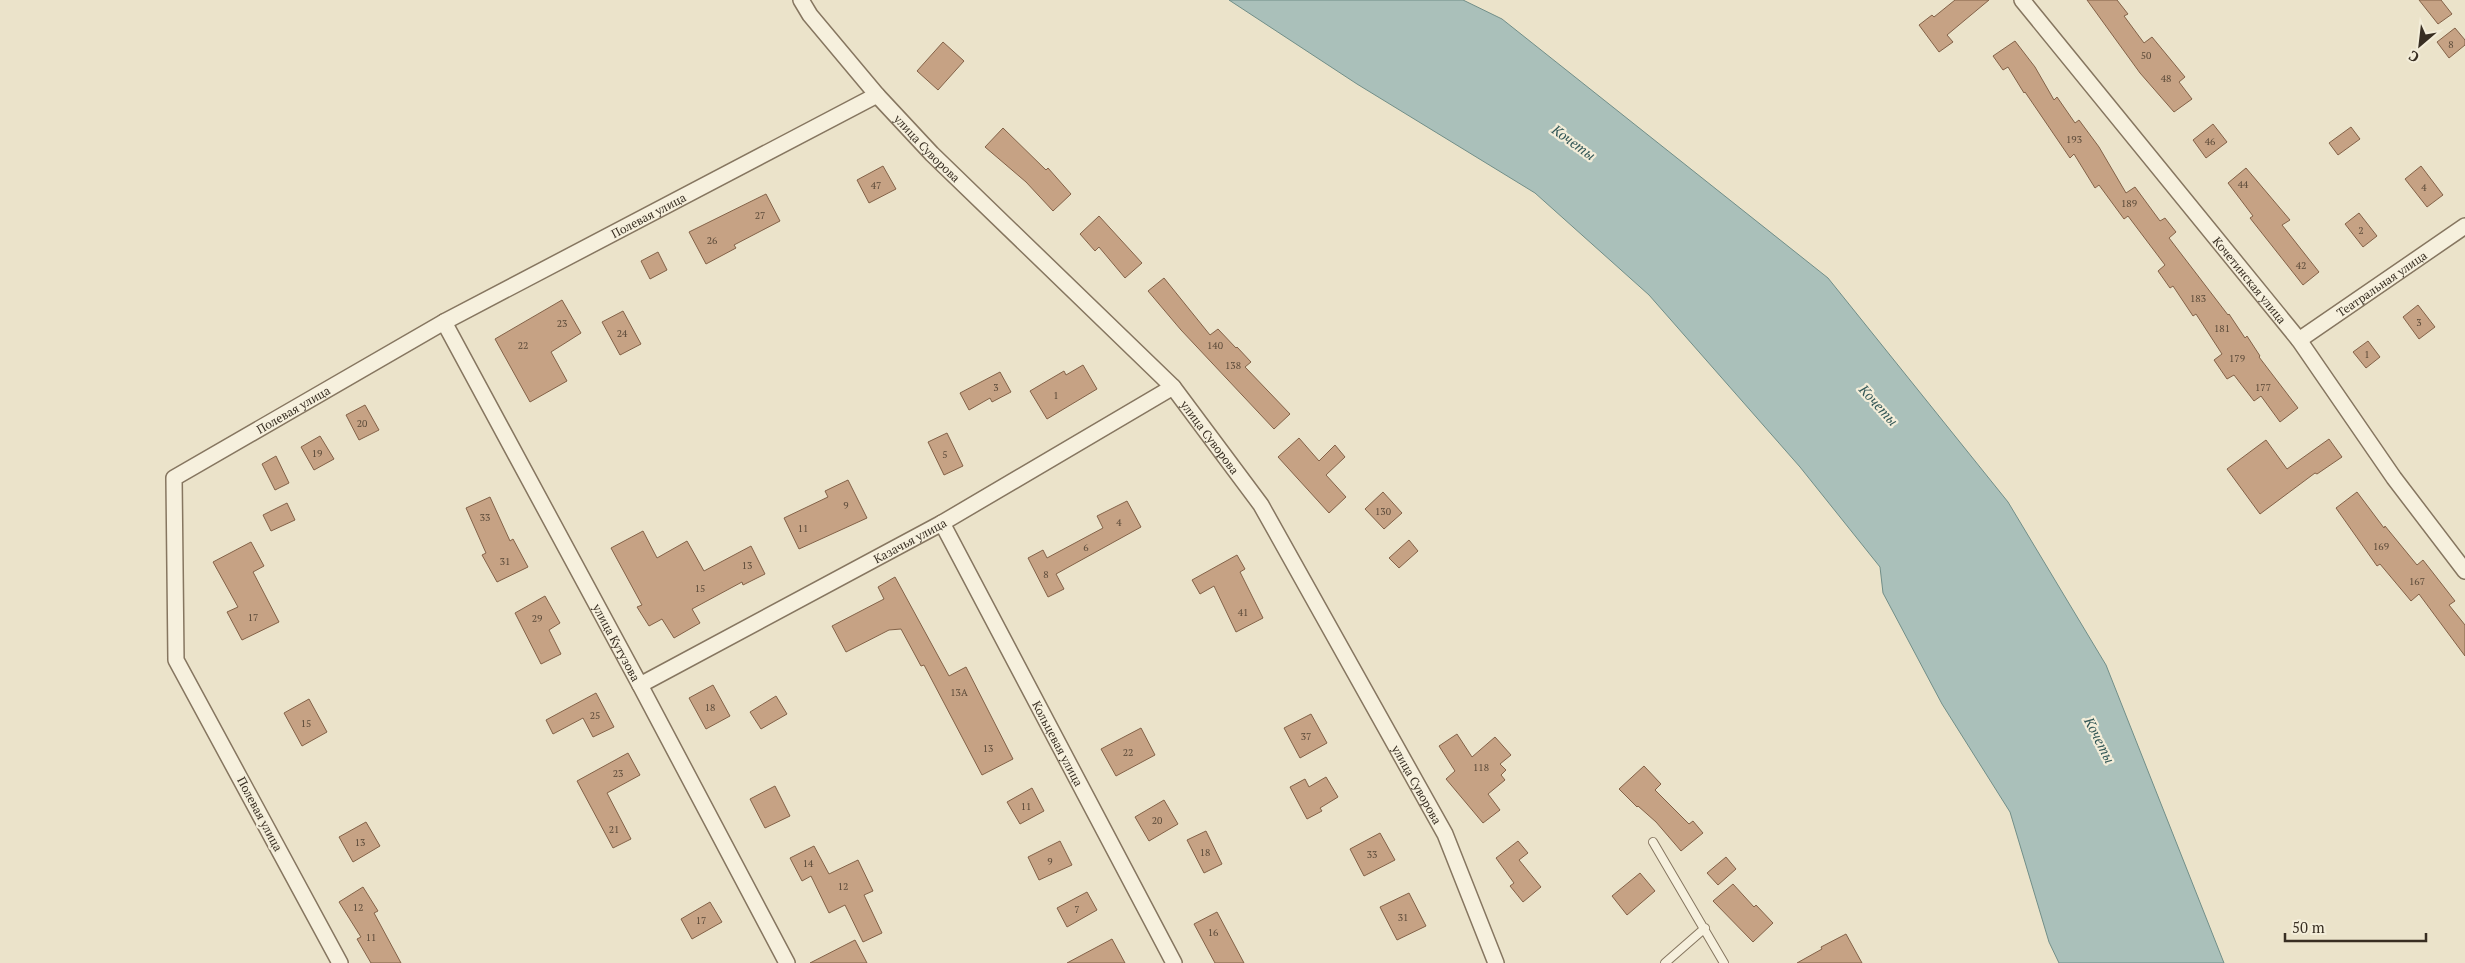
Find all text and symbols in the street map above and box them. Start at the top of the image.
north arrow [2395,20,2445,70]
house number: 8 [2448,38,2454,51]
text: С [2405,46,2422,67]
house number: 50 [2141,49,2151,62]
house number: 48 [2161,72,2171,85]
street label: улица Суворова [891,110,964,185]
water label: Кочеты [1548,119,1600,164]
house number: 193 [2066,133,2082,146]
house number: 46 [2205,135,2216,148]
house number: 44 [2238,178,2249,191]
house number: 47 [871,179,881,192]
house number: 4 [2421,181,2427,194]
street label: Полевая улица [608,189,688,241]
house number: 189 [2121,197,2137,210]
house number: 27 [755,209,765,222]
house number: 2 [2358,224,2364,237]
street label: Кочетинская улица [2210,233,2290,326]
house number: 26 [707,234,718,247]
street label: Театральная улица [2333,247,2429,320]
house number: 42 [2296,259,2306,272]
house number: 183 [2190,292,2206,305]
house number: 3 [2416,316,2422,329]
house number: 23 [557,317,567,330]
house number: 181 [2214,322,2230,335]
house number: 24 [617,327,628,340]
house number: 22 [518,339,528,352]
house number: 140 [1207,339,1223,352]
house number: 1 [2364,348,2370,361]
house number: 179 [2229,352,2245,365]
house number: 138 [1225,359,1241,372]
water label: Кочеты [1855,380,1903,430]
house number: 3 [993,381,999,394]
house number: 177 [2255,381,2271,394]
street label: Полевая улица [254,382,332,436]
house number: 1 [1053,389,1059,402]
street label: улица Суворова [1177,396,1243,477]
house number: 20 [357,417,367,430]
house number: 19 [312,447,322,460]
house number: 5 [942,448,948,461]
house number: 9 [843,499,849,512]
house number: 130 [1375,505,1391,518]
house number: 33 [480,511,490,524]
street label: Казачья улица [871,515,949,566]
house number: 4 [1116,516,1122,529]
house number: 11 [798,522,808,535]
house number: 169 [2373,540,2389,553]
house number: 6 [1083,541,1089,554]
house number: 31 [500,555,510,568]
house number: 13 [742,559,752,572]
house number: 8 [1043,568,1049,581]
house number: 167 [2409,575,2425,588]
house number: 15 [695,582,705,595]
street label: улица Кутузова [589,600,644,684]
house number: 41 [1238,606,1248,619]
house number: 17 [248,611,258,624]
house number: 29 [532,612,542,625]
house number: 13А [950,686,968,699]
street label: Кольцевая улица [1029,698,1087,789]
house number: 18 [705,701,715,714]
house number: 25 [590,709,600,722]
water label: Кочеты [2080,713,2120,766]
house number: 15 [301,717,311,730]
house number: 37 [1301,730,1311,743]
street label: улица Суворова [1389,741,1445,827]
house number: 13 [983,742,993,755]
house number: 22 [1123,746,1133,759]
house number: 118 [1473,761,1489,774]
house number: 23 [613,767,623,780]
street label: Полевая улица [234,774,286,854]
house number: 11 [1021,800,1031,813]
house number: 20 [1152,814,1162,827]
house number: 21 [609,823,619,836]
house number: 13 [355,836,365,849]
house number: 18 [1200,846,1210,859]
house number: 33 [1367,848,1377,861]
house number: 9 [1047,855,1053,868]
house number: 14 [803,857,814,870]
house number: 12 [838,880,848,893]
house number: 12 [353,901,363,914]
house number: 7 [1074,903,1080,916]
scale bar [2285,910,2426,942]
house number: 31 [1398,911,1408,924]
house number: 17 [696,914,706,927]
text: 50 m [2292,917,2325,937]
house number: 16 [1208,926,1219,939]
house number: 11 [366,931,376,944]

